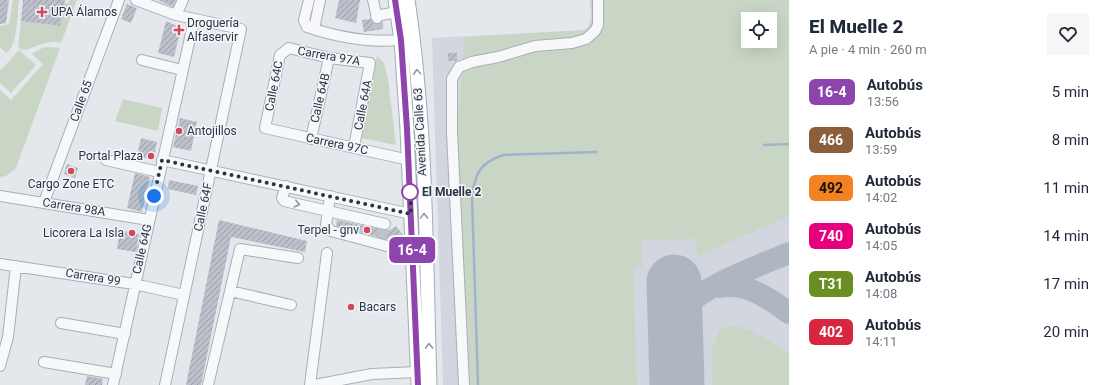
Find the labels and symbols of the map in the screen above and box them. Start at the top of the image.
place label: UPA Álamos [51,4,117,19]
marker: UPA Álamos [36,6,48,18]
place label: Droguería Alfaservir [187,16,239,44]
marker: Droguería Alfaservir [174,25,184,35]
street label: Carrera 97A [297,44,362,68]
street label: Calle 64C [262,60,286,112]
one-way arrow [413,69,422,75]
street label: Calle 64B [308,72,332,124]
street label: Calle 65 [67,78,95,124]
street label: Calle 64A [351,79,375,131]
street label: Avenida Calle 63 [411,87,429,177]
place label: Antojillos [187,124,237,138]
marker: Antojillos [174,126,184,136]
street label: Carrera 97C [305,131,370,157]
place label: Portal Plaza [78,149,143,163]
marker: Portal Plaza [146,151,156,161]
marker: Cargo Zone ETC [66,166,76,176]
place label: Cargo Zone ETC [28,177,114,191]
street label: Calle 64F [191,181,215,233]
marker: El Muelle 2 [401,183,419,201]
place label: El Muelle 2 [422,185,481,199]
your location [144,186,164,206]
street label: Carrera 98A [42,195,107,219]
one-way arrow [294,200,300,208]
one-way arrow [420,213,428,219]
street label: Calle 64G [129,222,155,276]
place label: Terpel - gnv [298,223,359,237]
marker: Terpel - gnv [362,225,372,235]
place label: Licorera La Isla [43,226,124,240]
marker: Licorera La Isla [127,228,137,238]
line badge: 16-4 [384,237,440,263]
street label: Carrera 99 [64,266,122,288]
place label: Bacars [359,300,396,314]
marker: Bacars [346,302,356,312]
one-way arrow [425,343,433,349]

